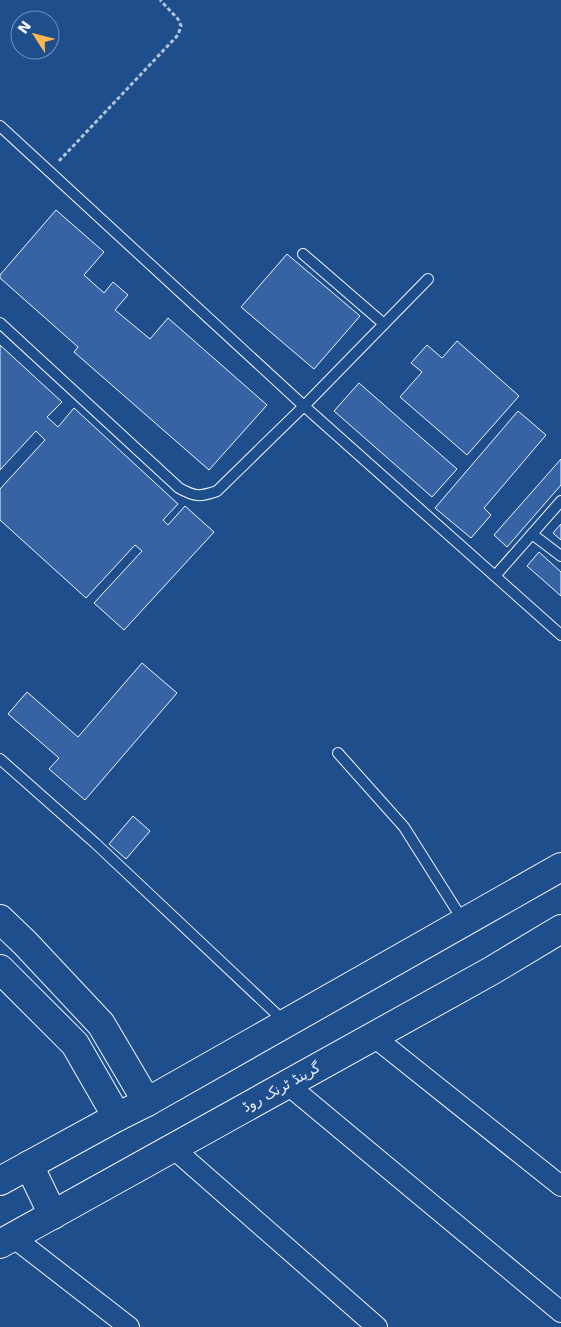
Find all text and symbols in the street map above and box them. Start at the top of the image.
north arrow [10,10,60,60]
text: N [15,18,34,37]
street label: گرینڈ ٹرنک روڈ [239,1059,324,1116]

